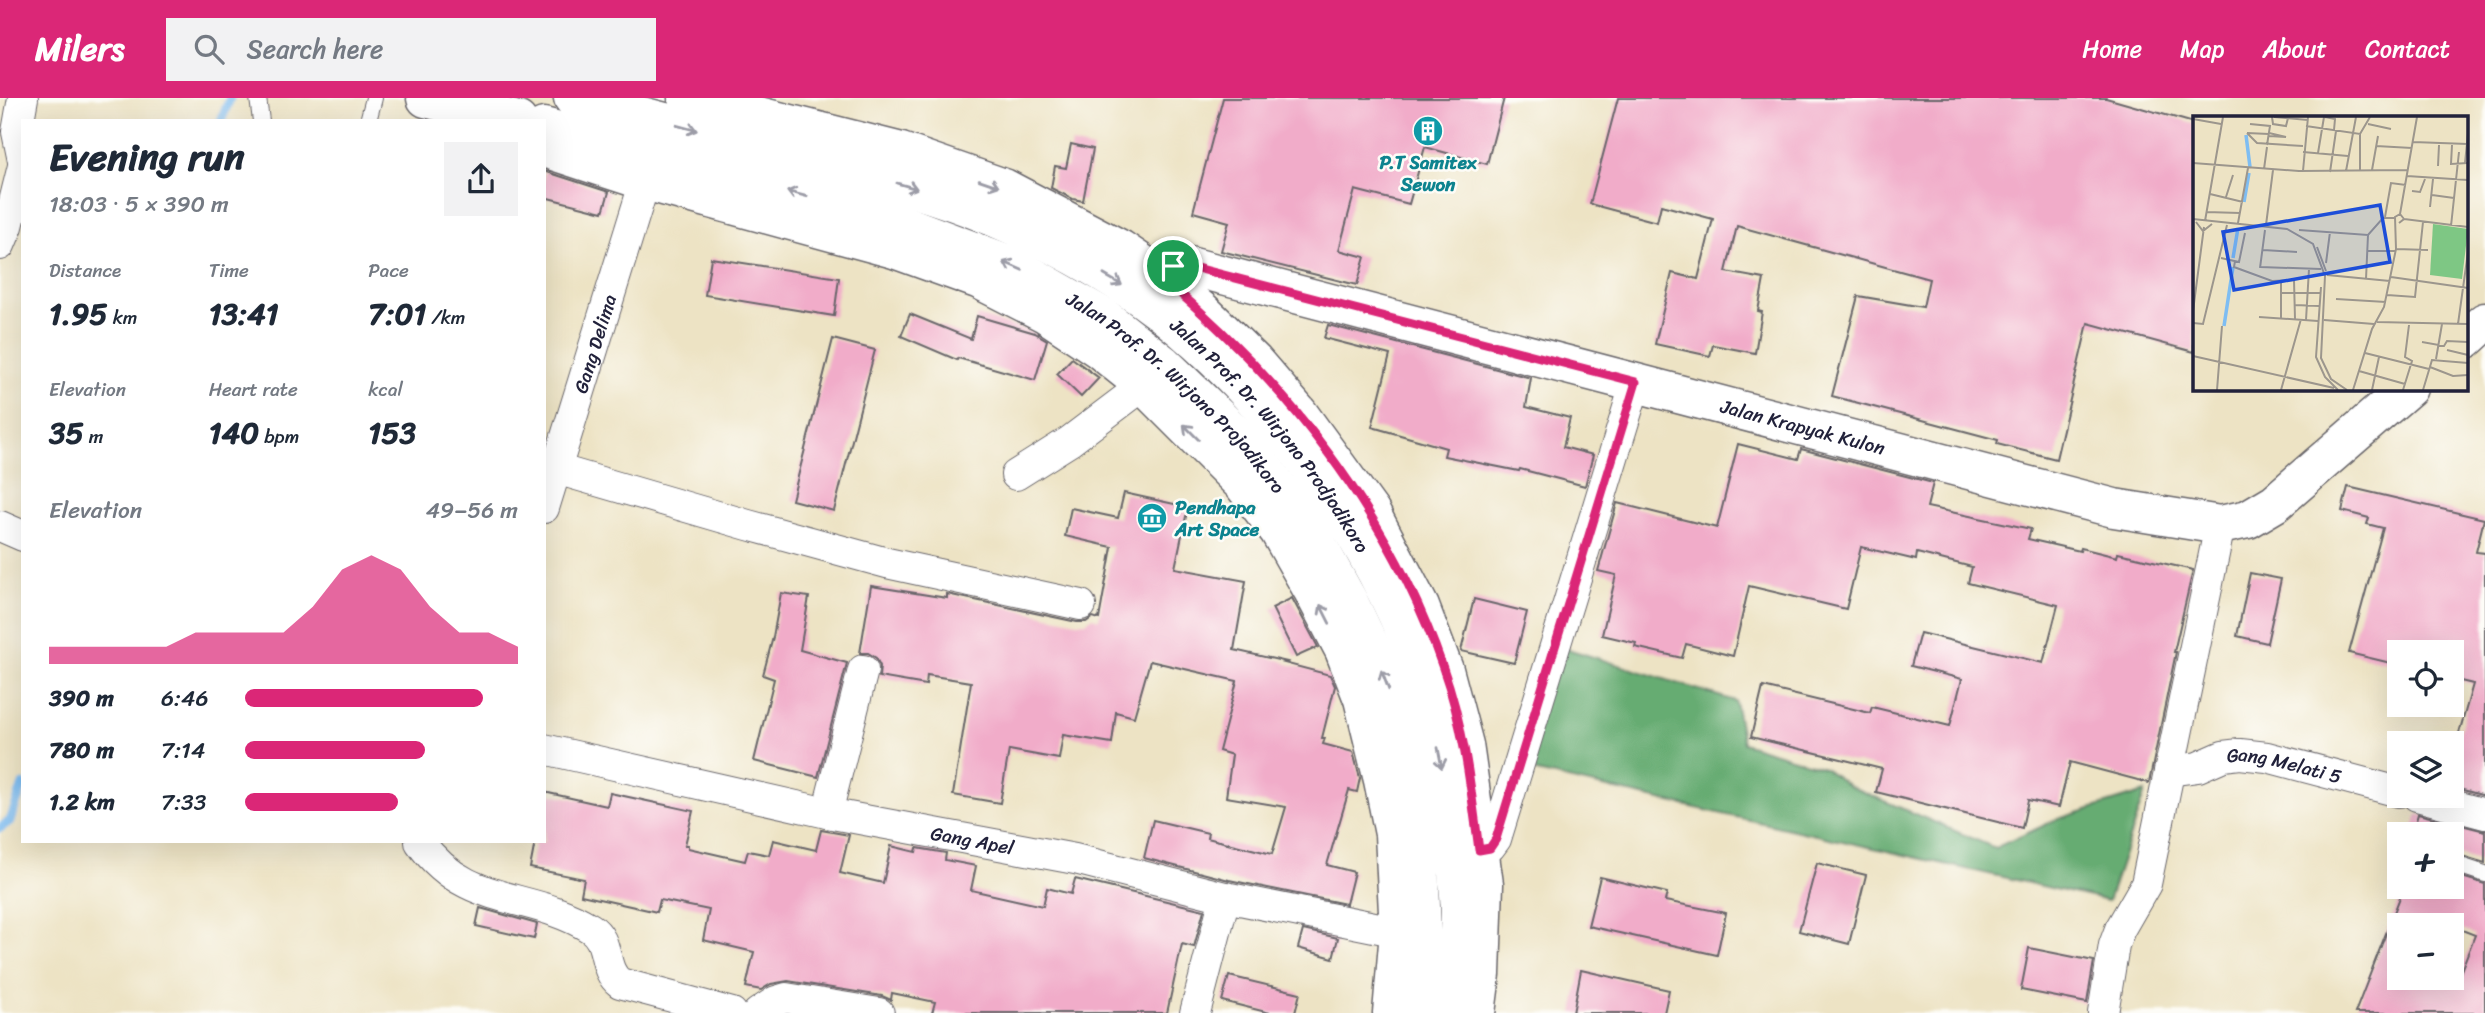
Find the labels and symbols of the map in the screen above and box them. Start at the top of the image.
building icon: P.T Samitex Sewon [1411,114,1445,148]
inset map [2193,116,2468,390]
one-way arrow [675,122,697,135]
place label: P.T Samitex Sewon [1379,146,1478,201]
one-way arrow [977,178,999,190]
one-way arrow [895,180,917,193]
one-way arrow [786,187,809,200]
pin [1143,236,1203,296]
one-way arrow [1002,259,1024,272]
one-way arrow [1102,273,1122,287]
street label: Jalan Prof. Dr. Wirjono Projodikoro [1059,282,1294,501]
street label: Gang Delima [564,290,626,397]
street label: Jalan Prof. Dr. Wirjono Prodjodikoro [1162,309,1379,560]
street label: Jalan Krapyak Kulon [1716,390,1889,464]
one-way arrow [1183,424,1200,441]
place label: Pendhapa Art Space [1174,491,1259,546]
museum icon: Pendhapa Art Space [1135,501,1169,535]
one-way arrow [1318,604,1332,625]
one-way arrow [1377,670,1390,691]
street label: Gang Melati 5 [2225,738,2346,793]
one-way arrow [1434,746,1448,769]
street label: Gang Apel [928,817,1017,864]

